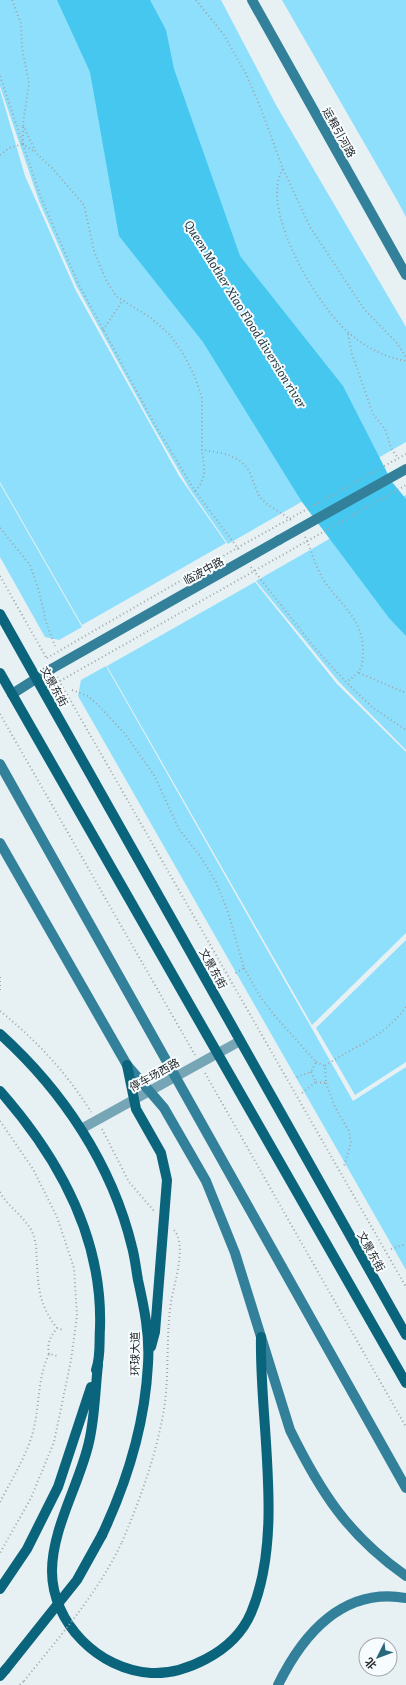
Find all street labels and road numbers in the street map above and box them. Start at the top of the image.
street label: 运粮引河路 [320,104,360,160]
street label: 临波中路 [180,552,226,588]
street label: 文景东街 [37,663,73,709]
street label: 文景东街 [196,945,232,991]
street label: 停车场西路 [126,1054,182,1094]
street label: 文景东街 [354,1228,390,1274]
street label: 环球大道 [126,1332,142,1376]

